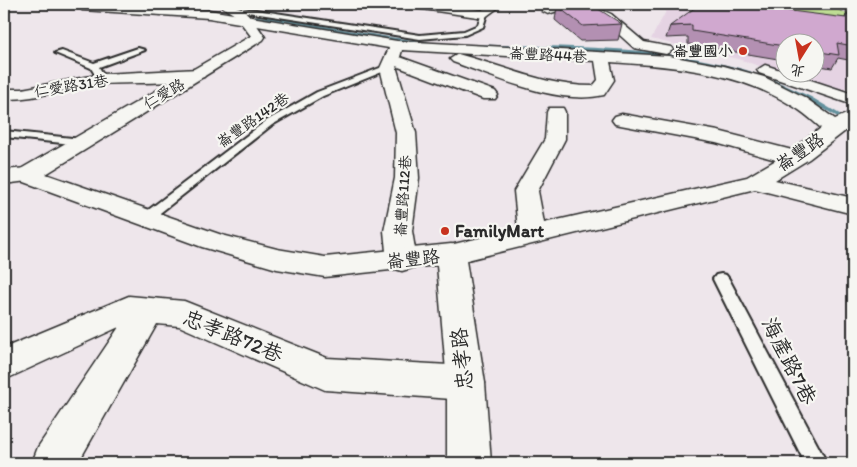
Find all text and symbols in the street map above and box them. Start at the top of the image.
north arrow [774,32,824,82]
place label: 崙豐國小 [673,42,733,60]
street label: 崙豐路44巷 [509,44,587,66]
marker: 崙豐國小 [737,45,749,57]
text: 北 [789,61,806,80]
street label: 仁愛路31巷 [32,71,110,101]
street label: 仁愛路 [140,75,188,113]
street label: 崙豐路142巷 [213,89,293,151]
street label: 崙豐路 [771,128,829,176]
street label: 崙豐路112巷 [391,155,415,237]
place label: FamilyMart [455,220,544,242]
marker: FamilyMart [439,225,451,237]
street label: 崙豐路 [385,245,441,273]
street label: 忠孝路72巷 [180,304,287,367]
street label: 海產路7巷 [757,313,822,409]
street label: 忠孝路 [446,326,477,392]

